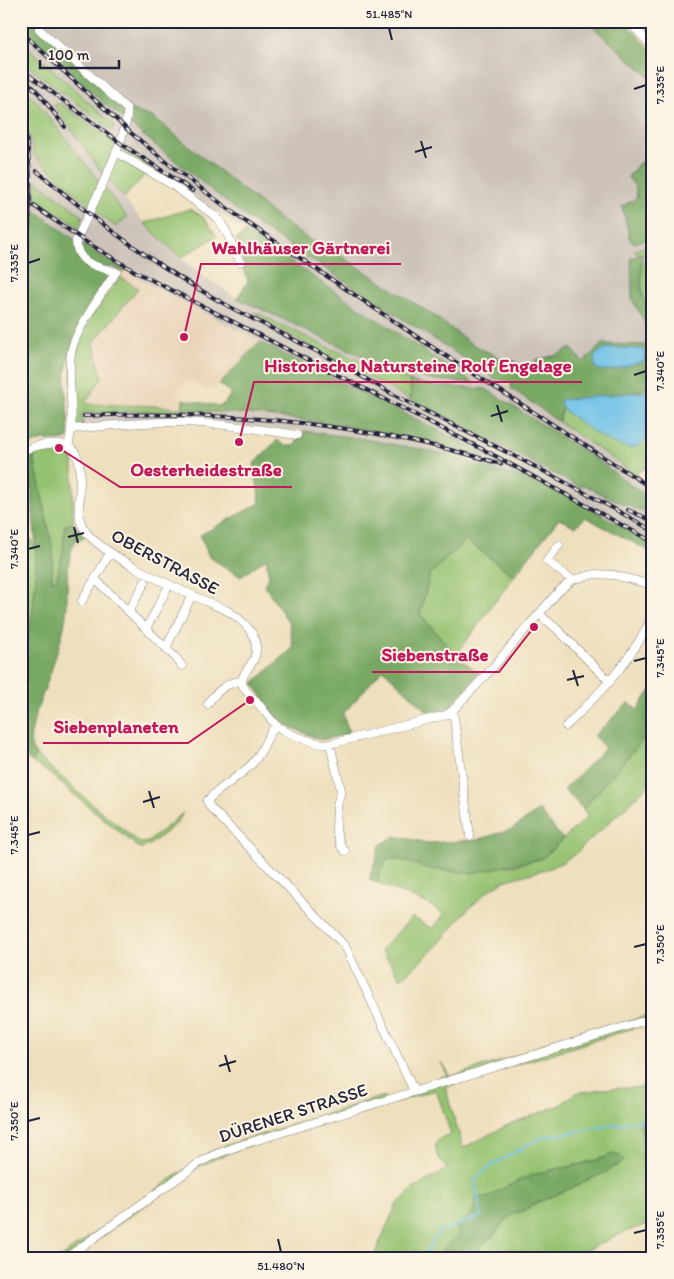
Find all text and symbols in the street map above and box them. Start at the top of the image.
text: 51.485°N [366,7,412,21]
scale bar [40,38,119,70]
text: 100 m [48,46,90,64]
text: 7.335°E [653,65,667,104]
callout: Wahlhäuser Gärtnerei [201,230,401,264]
text: Wahlhäuser Gärtnerei [212,236,390,259]
text: 7.335°E [7,243,21,282]
callout: Historische Natursteine Rolf Engelage [254,348,582,382]
text: 7.340°E [653,351,667,391]
text: Historische Natursteine Rolf Engelage [264,354,572,377]
callout: Oesterheidestraße [120,453,292,487]
text: Oesterheidestraße [130,458,282,481]
street label: OBERSTRASSE [107,524,223,600]
text: 7.340°E [7,529,21,569]
callout: Siebenstraße [372,638,499,672]
text: 7.345°E [653,638,667,678]
text: Siebenstraße [381,643,489,666]
callout: Siebenplaneten [43,709,188,743]
text: Siebenplaneten [53,715,179,738]
text: 7.345°E [7,815,21,855]
text: 7.350°E [653,924,667,964]
street label: DÜRENER STRASSE [216,1079,370,1147]
text: 7.350°E [7,1101,21,1141]
text: 7.355°E [653,1211,667,1249]
text: 51.480°N [257,1259,305,1273]

